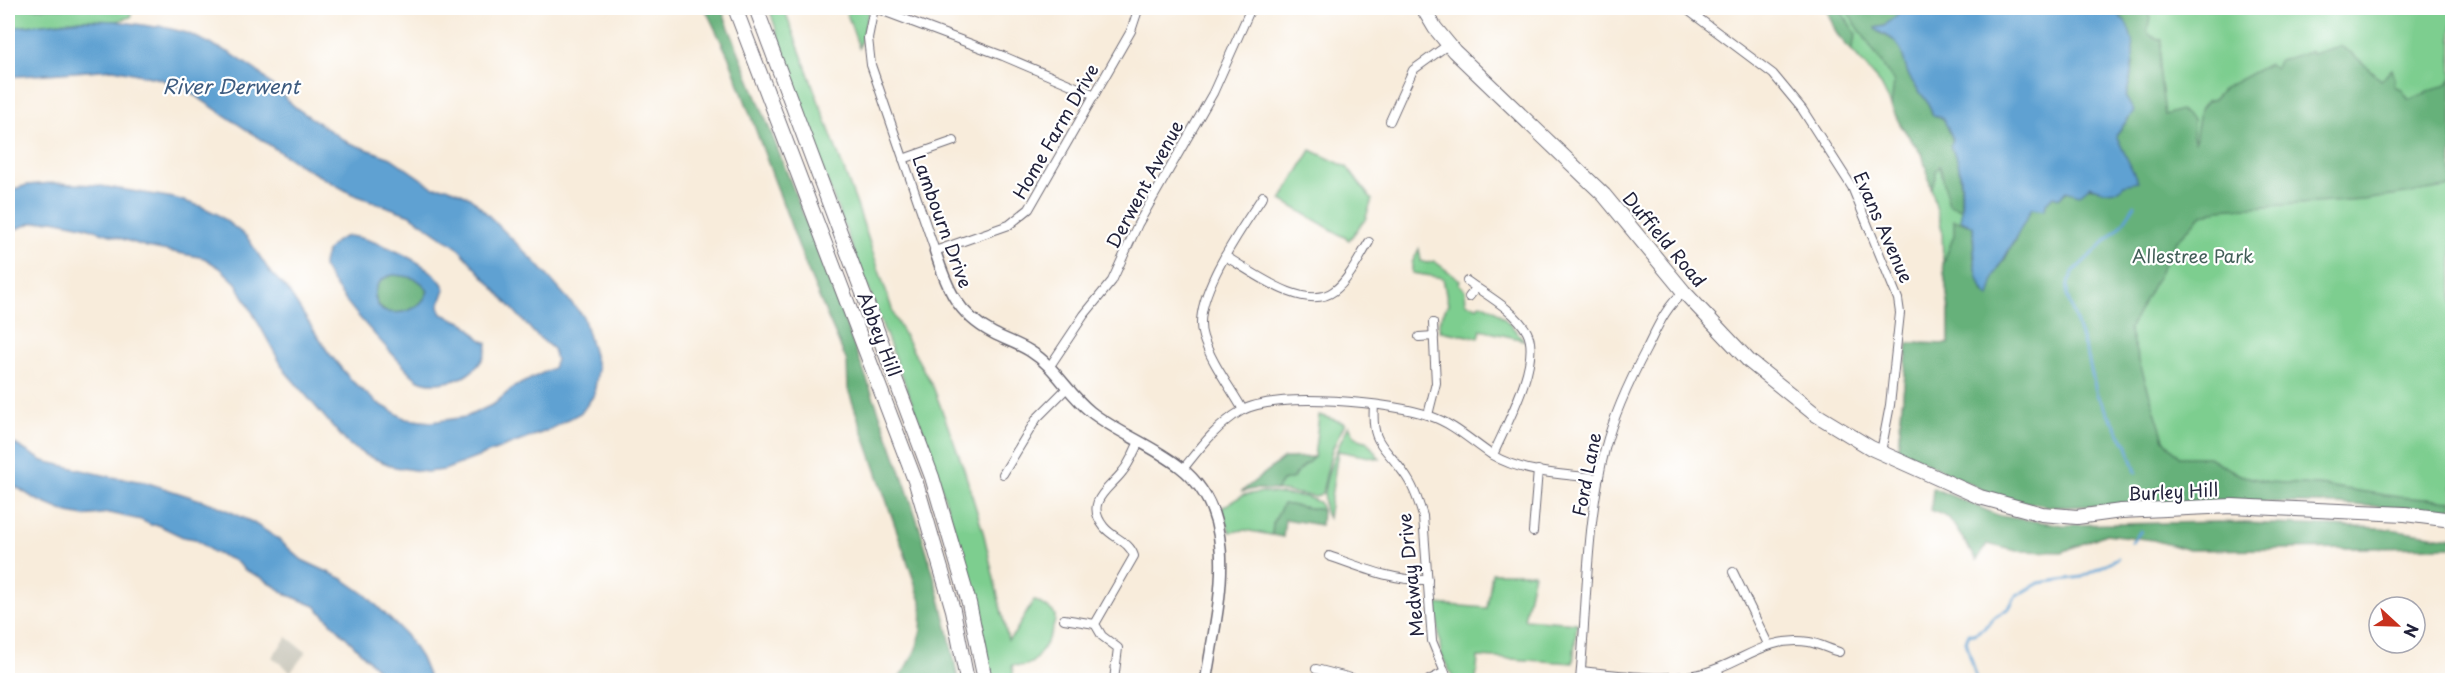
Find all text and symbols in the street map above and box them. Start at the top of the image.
street label: Home Farm Drive [1005,58,1105,204]
water label: River Derwent [163,71,302,101]
street label: Derwent Avenue [1099,115,1189,253]
street label: Lambourn Drive [906,150,980,292]
street label: Evans Avenue [1847,167,1921,287]
street label: Duffield Road [1617,185,1713,293]
park label: Allestree Park [2132,242,2254,269]
street label: Abbey Hill [851,288,909,380]
street label: Ford Lane [1565,430,1607,518]
street label: Burley Hill [2127,475,2219,507]
street label: Medway Drive [1390,512,1430,638]
north arrow [2367,595,2427,655]
text: N [2398,621,2425,641]

